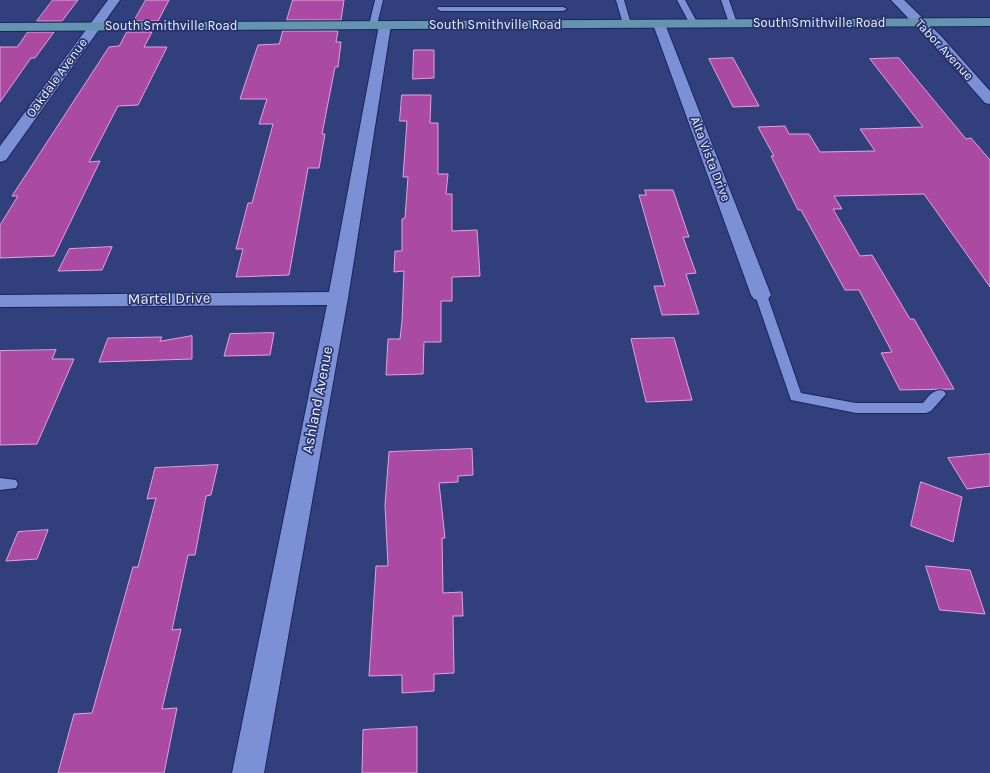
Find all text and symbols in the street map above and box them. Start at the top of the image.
street label: South Smithville Road [753,15,885,31]
street label: Tabor Avenue [912,16,976,84]
street label: South Smithville Road [429,17,561,33]
street label: South Smithville Road [105,18,237,34]
street label: Oakdale Avenue [23,35,91,121]
street label: Alta Vista Drive [687,114,733,204]
street label: Martel Drive [128,289,210,309]
street label: Ashland Avenue [299,345,337,455]

